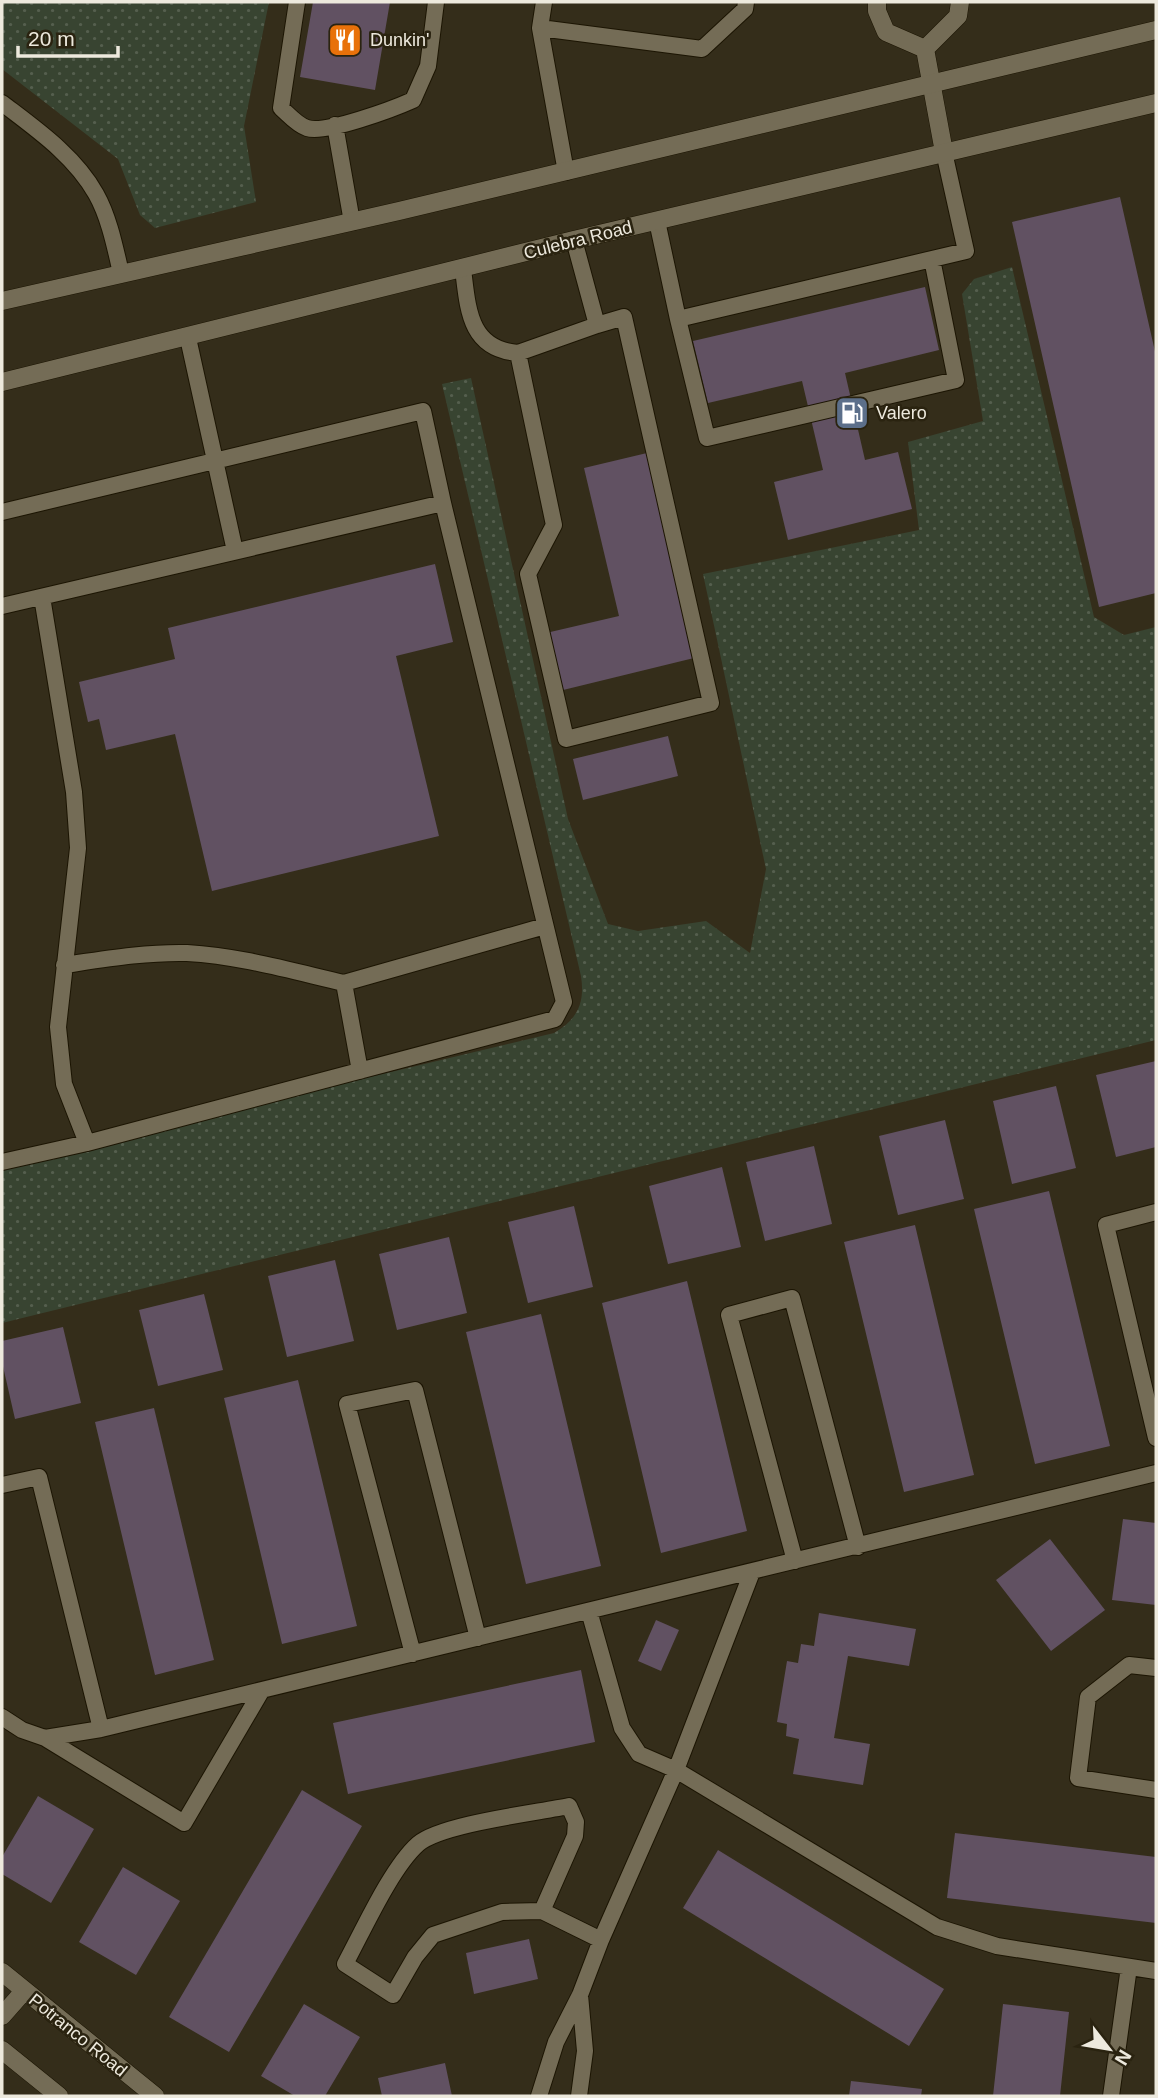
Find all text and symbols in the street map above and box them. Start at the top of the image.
scale bar [18,14,117,58]
restaurant icon: Dunkin' [326,21,364,59]
text: 20 m [28,27,75,50]
place label: Dunkin' [370,30,429,50]
street label: Culebra Road [522,217,634,263]
fuel station icon: Valero [833,394,871,432]
place label: Valero [876,403,927,423]
street label: Potranco Road [25,1989,131,2081]
north arrow [1074,2014,1144,2084]
text: N [1111,2046,1136,2069]

